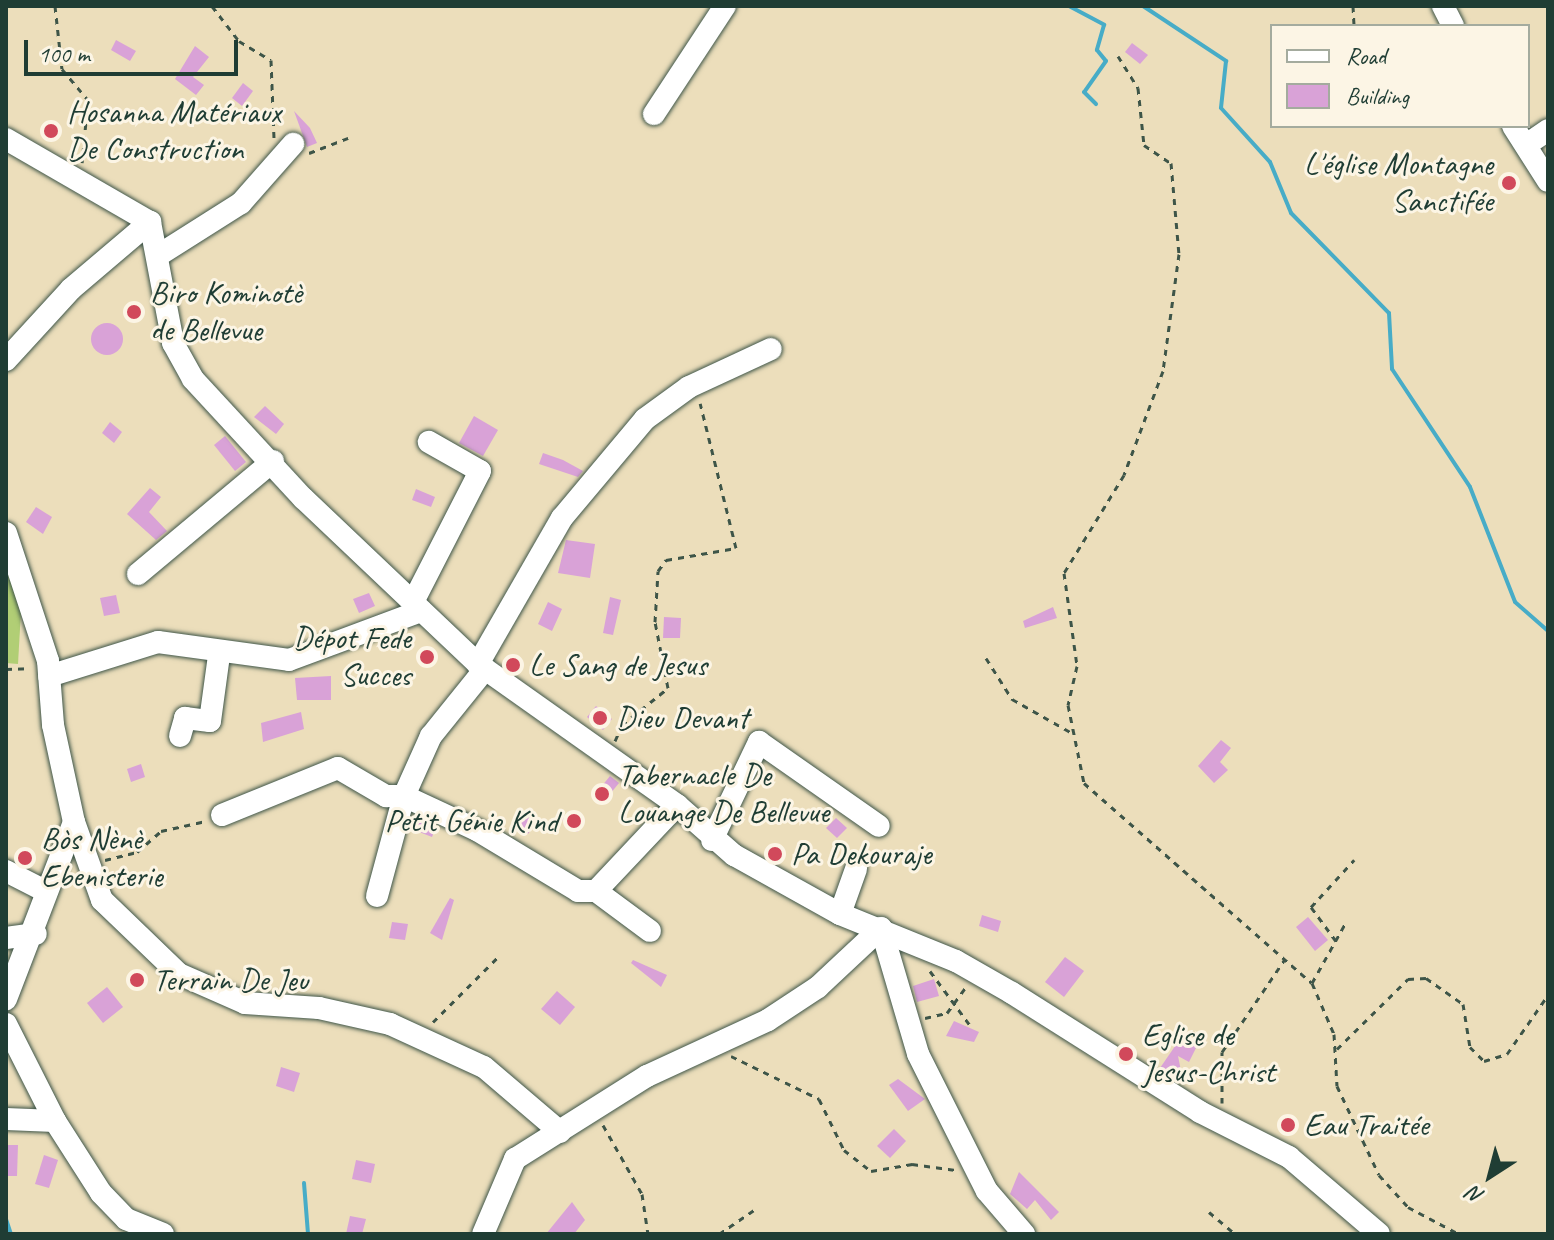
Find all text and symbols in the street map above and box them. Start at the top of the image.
scale bar [28,24,242,74]
legend [1270,24,1530,128]
text: 100 m [38,39,90,69]
text: Road [1346,41,1386,71]
text: Building [1346,81,1409,111]
place label: Hosanna Matériaux De Construction [67,94,281,169]
marker: Hosanna Matériaux De Construction [42,122,60,140]
place label: L'église Montagne Sanctifée [1305,146,1493,221]
marker: L'église Montagne Sanctifée [1500,174,1518,192]
place label: Biro Kominotè de Bellevue [150,275,300,350]
marker: Biro Kominotè de Bellevue [125,303,143,321]
place label: Dépot Fede Succes [293,620,411,695]
place label: Le Sang de Jesus [529,646,708,684]
marker: Dépot Fede Succes [418,648,436,666]
marker: Le Sang de Jesus [504,656,522,674]
place label: Dieu Devant [616,699,749,737]
marker: Dieu Devant [591,709,609,727]
place label: Tabernacle De Louange De Bellevue [618,757,830,832]
marker: Tabernacle De Louange De Bellevue [593,785,611,803]
place label: Petit Génie Kind [385,802,558,840]
marker: Petit Génie Kind [565,812,583,830]
place label: Bòs Nènè Ebenisterie [41,821,162,896]
place label: Pa Dekouraje [791,835,933,873]
marker: Pa Dekouraje [766,845,784,863]
marker: Bòs Nènè Ebenisterie [16,849,34,867]
place label: Terrain De Jeu [153,961,308,999]
marker: Terrain De Jeu [128,971,146,989]
place label: Eglise de Jesus-Christ [1142,1017,1275,1092]
marker: Eglise de Jesus-Christ [1117,1045,1135,1063]
place label: Eau Traitée [1304,1106,1429,1144]
marker: Eau Traitée [1279,1116,1297,1134]
north arrow [1450,1136,1530,1216]
text: N [1462,1180,1490,1211]

